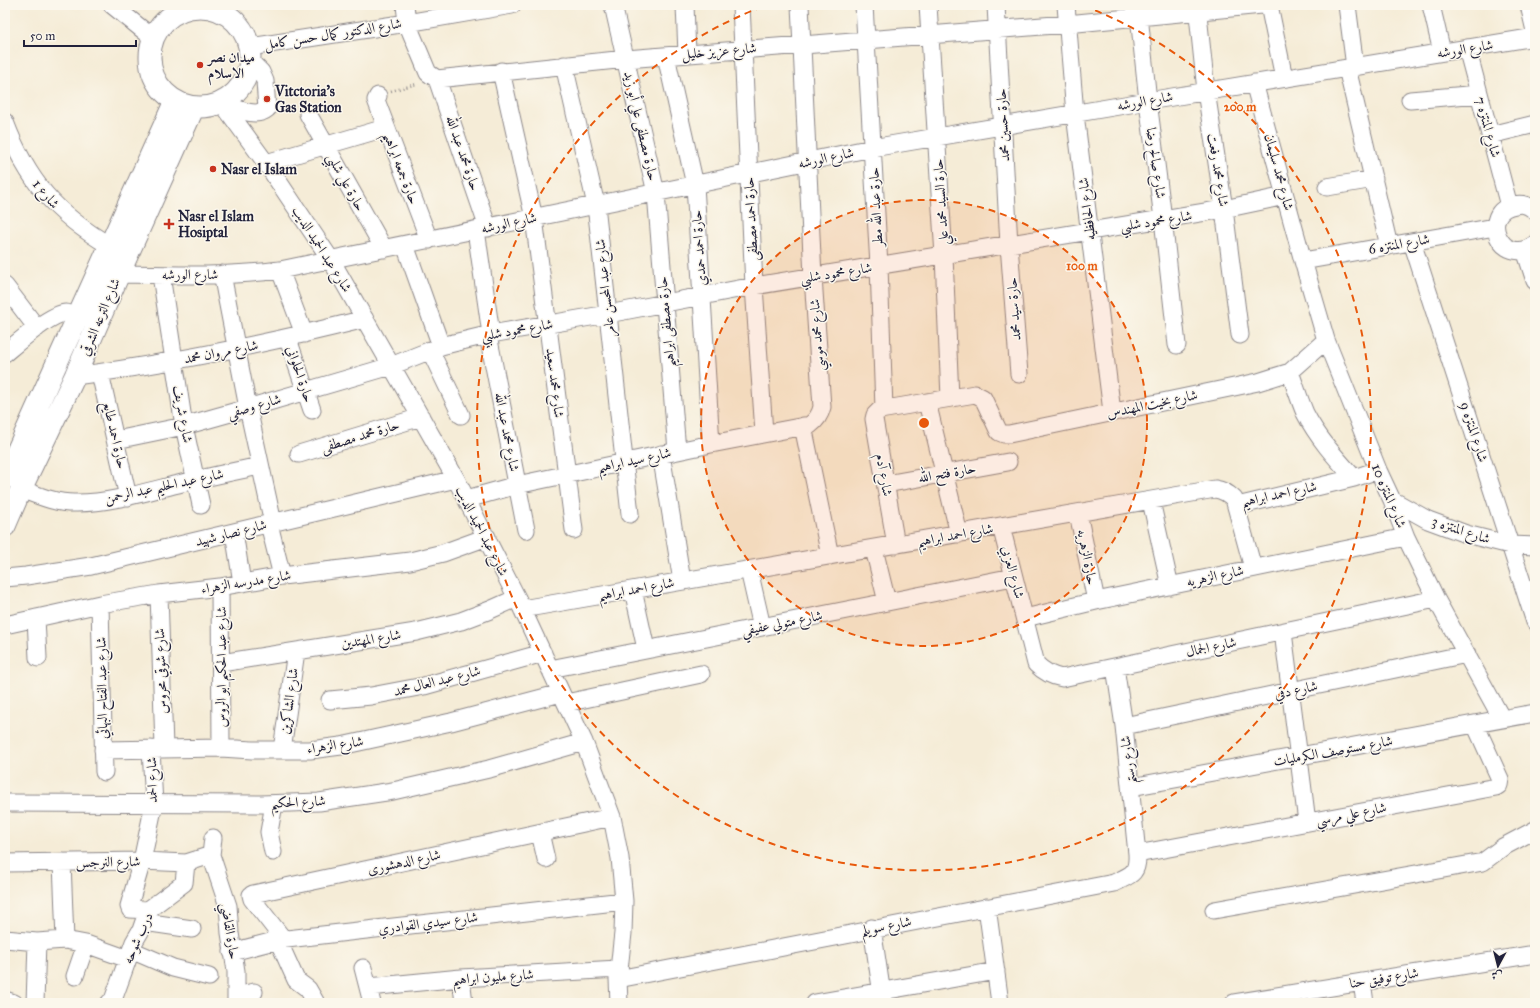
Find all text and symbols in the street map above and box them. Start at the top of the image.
street label: شارع الدكتور كمال حسن كامل [263,15,404,56]
scale bar [24,22,136,48]
text: 50 m [30,29,55,43]
street label: شارع الورشه [1436,36,1495,65]
street label: شارع عزيز خليل [681,39,757,66]
place label: ميدان نصر الاسلام [206,49,255,86]
marker: ميدان نصر الاسلام [195,60,205,70]
street label: حارة مصطفى علي أبو زيد [616,69,664,183]
place label: Vitctoria's Gas Station [274,83,342,116]
street label: حارة حسين محمد [993,88,1013,162]
street label: شارع الورشه [1116,88,1175,117]
marker: Vitctoria's Gas Station [262,94,272,104]
street label: شارع المنتزه 7 [1469,95,1504,160]
text: 200 m [1224,100,1257,114]
street label: حارة محمد عبد الله [442,112,487,193]
street label: شارع صالح رضا [1139,126,1169,200]
street label: حارة جمعه ابراهيم [375,129,423,208]
street label: شارع محمد رفعت [1201,132,1232,209]
street label: شارع محمد سليمان [1258,132,1297,213]
street label: شارع الورشه [797,144,856,175]
street label: حارة علي شلبي [320,150,369,216]
street label: حارة السيد محمد علي [930,158,956,246]
place label: Nasr el Islam [221,161,297,178]
marker: Nasr el Islam [208,164,218,174]
street label: حارة عبد الله مطر [862,167,887,249]
street label: شارع 1 [27,176,63,214]
street label: حارة احمد مصطفى [740,176,764,262]
street label: شارع الحافظيه [1075,176,1102,241]
street label: شارع عبد الحميد الديب [286,203,355,297]
street label: شارع محمود شلبي [1119,207,1194,239]
place label: Nasr el Islam Hosiptal [178,208,254,242]
street label: شارع الورشه [480,209,539,240]
street label: حارة احمد حمدي [688,209,713,286]
marker: Nasr el Islam Hosiptal [163,218,175,230]
street label: شارع المنتزه 6 [1367,230,1431,261]
street label: شارع عبد المحسن عامر [591,238,622,338]
street label: شارع محمود شلبي [799,259,874,291]
text: 100 m [1066,259,1099,273]
street label: شارع الورشه [162,266,218,286]
street label: حارة مصطفى ابراهيم [654,275,683,368]
street label: شارع الترعه الشرقي [76,276,127,360]
street label: حارة سيد محمد [1003,277,1025,341]
street label: شارع محمد موسي [806,298,833,372]
street label: شارع محمود شلبي [480,315,555,349]
street label: شارع مروان محمد [182,336,260,370]
street label: حارة الحلواني [280,343,318,405]
street label: شارع محمد سعيد [539,347,568,419]
street label: شارع شريف [167,384,196,445]
street label: شارع بخيت المهندس [1105,386,1200,425]
street label: شارع وصفي [225,390,284,427]
street label: شارع محمد عبد الله [488,390,526,474]
street label: حارة احمد طايع [94,399,131,472]
street label: شارع المنتزه 9 [1453,400,1492,465]
street label: حارة محمد مصطفى [319,416,402,458]
centre of rings [917,416,931,430]
street label: شارع سيد ابراهيم [595,444,674,481]
street label: شارع آدم [868,452,896,498]
street label: حارة فتح الله [916,457,978,490]
street label: شارع المنتزه 10 [1365,461,1410,532]
street label: شارع عبد الحليم عبد الرحمن [103,465,226,512]
street label: شارع احمد ابراهيم [1240,478,1320,515]
street label: شارع عبد الحميد الديب [449,483,512,580]
street label: شارع المنتزه 3 [1429,513,1492,550]
street label: شارع نصار شهيد [193,516,269,553]
street label: شارع احمد ابراهيم [916,520,995,555]
street label: حارة الزهريه [1073,528,1101,586]
street label: شارع العزبي [995,544,1028,601]
street label: شارع الزهريه [1185,562,1246,593]
street label: شارع مدرسه الزهراء [200,566,293,600]
street label: شارع احمد ابراهيم [597,574,676,609]
street label: شارع عبد الحكيم ابو الروس [213,606,235,728]
street label: شارع متولي عفيفي [740,607,825,644]
street label: شارع المهتدين [340,626,403,655]
street label: شارع شوقي محروس [151,628,174,714]
street label: شارع الجمال [1184,633,1238,664]
street label: شارع عبد الفتاح البهائي [93,637,115,739]
street label: شارع عبد العال محمد [392,662,483,703]
street label: شارع الشاكرين [276,667,305,736]
street label: شارع دقي [1273,677,1320,706]
street label: شارع مستوصف الكرمليات [1272,732,1395,773]
street label: شارع الزهراء [306,733,365,760]
street label: شارع رستم [1117,734,1144,785]
street label: شارع الحمد [143,757,164,803]
street label: شارع الحكيم [270,792,326,817]
street label: شارع علي مرسي [1314,799,1389,834]
street label: شارع الدهشورى [366,846,443,881]
street label: شارع النرجس [75,853,141,874]
street label: حارة القاضي [212,901,243,961]
street label: شارع سيدي القوادري [377,908,479,941]
street label: درب شوحه [119,910,157,966]
street label: شارع سويلم [859,913,914,945]
north arrow [1478,946,1518,986]
street label: شارع توفيق حنا [1348,964,1420,995]
street label: شارع مليون ابراهيم [452,966,535,993]
text: ش [1491,968,1503,983]

